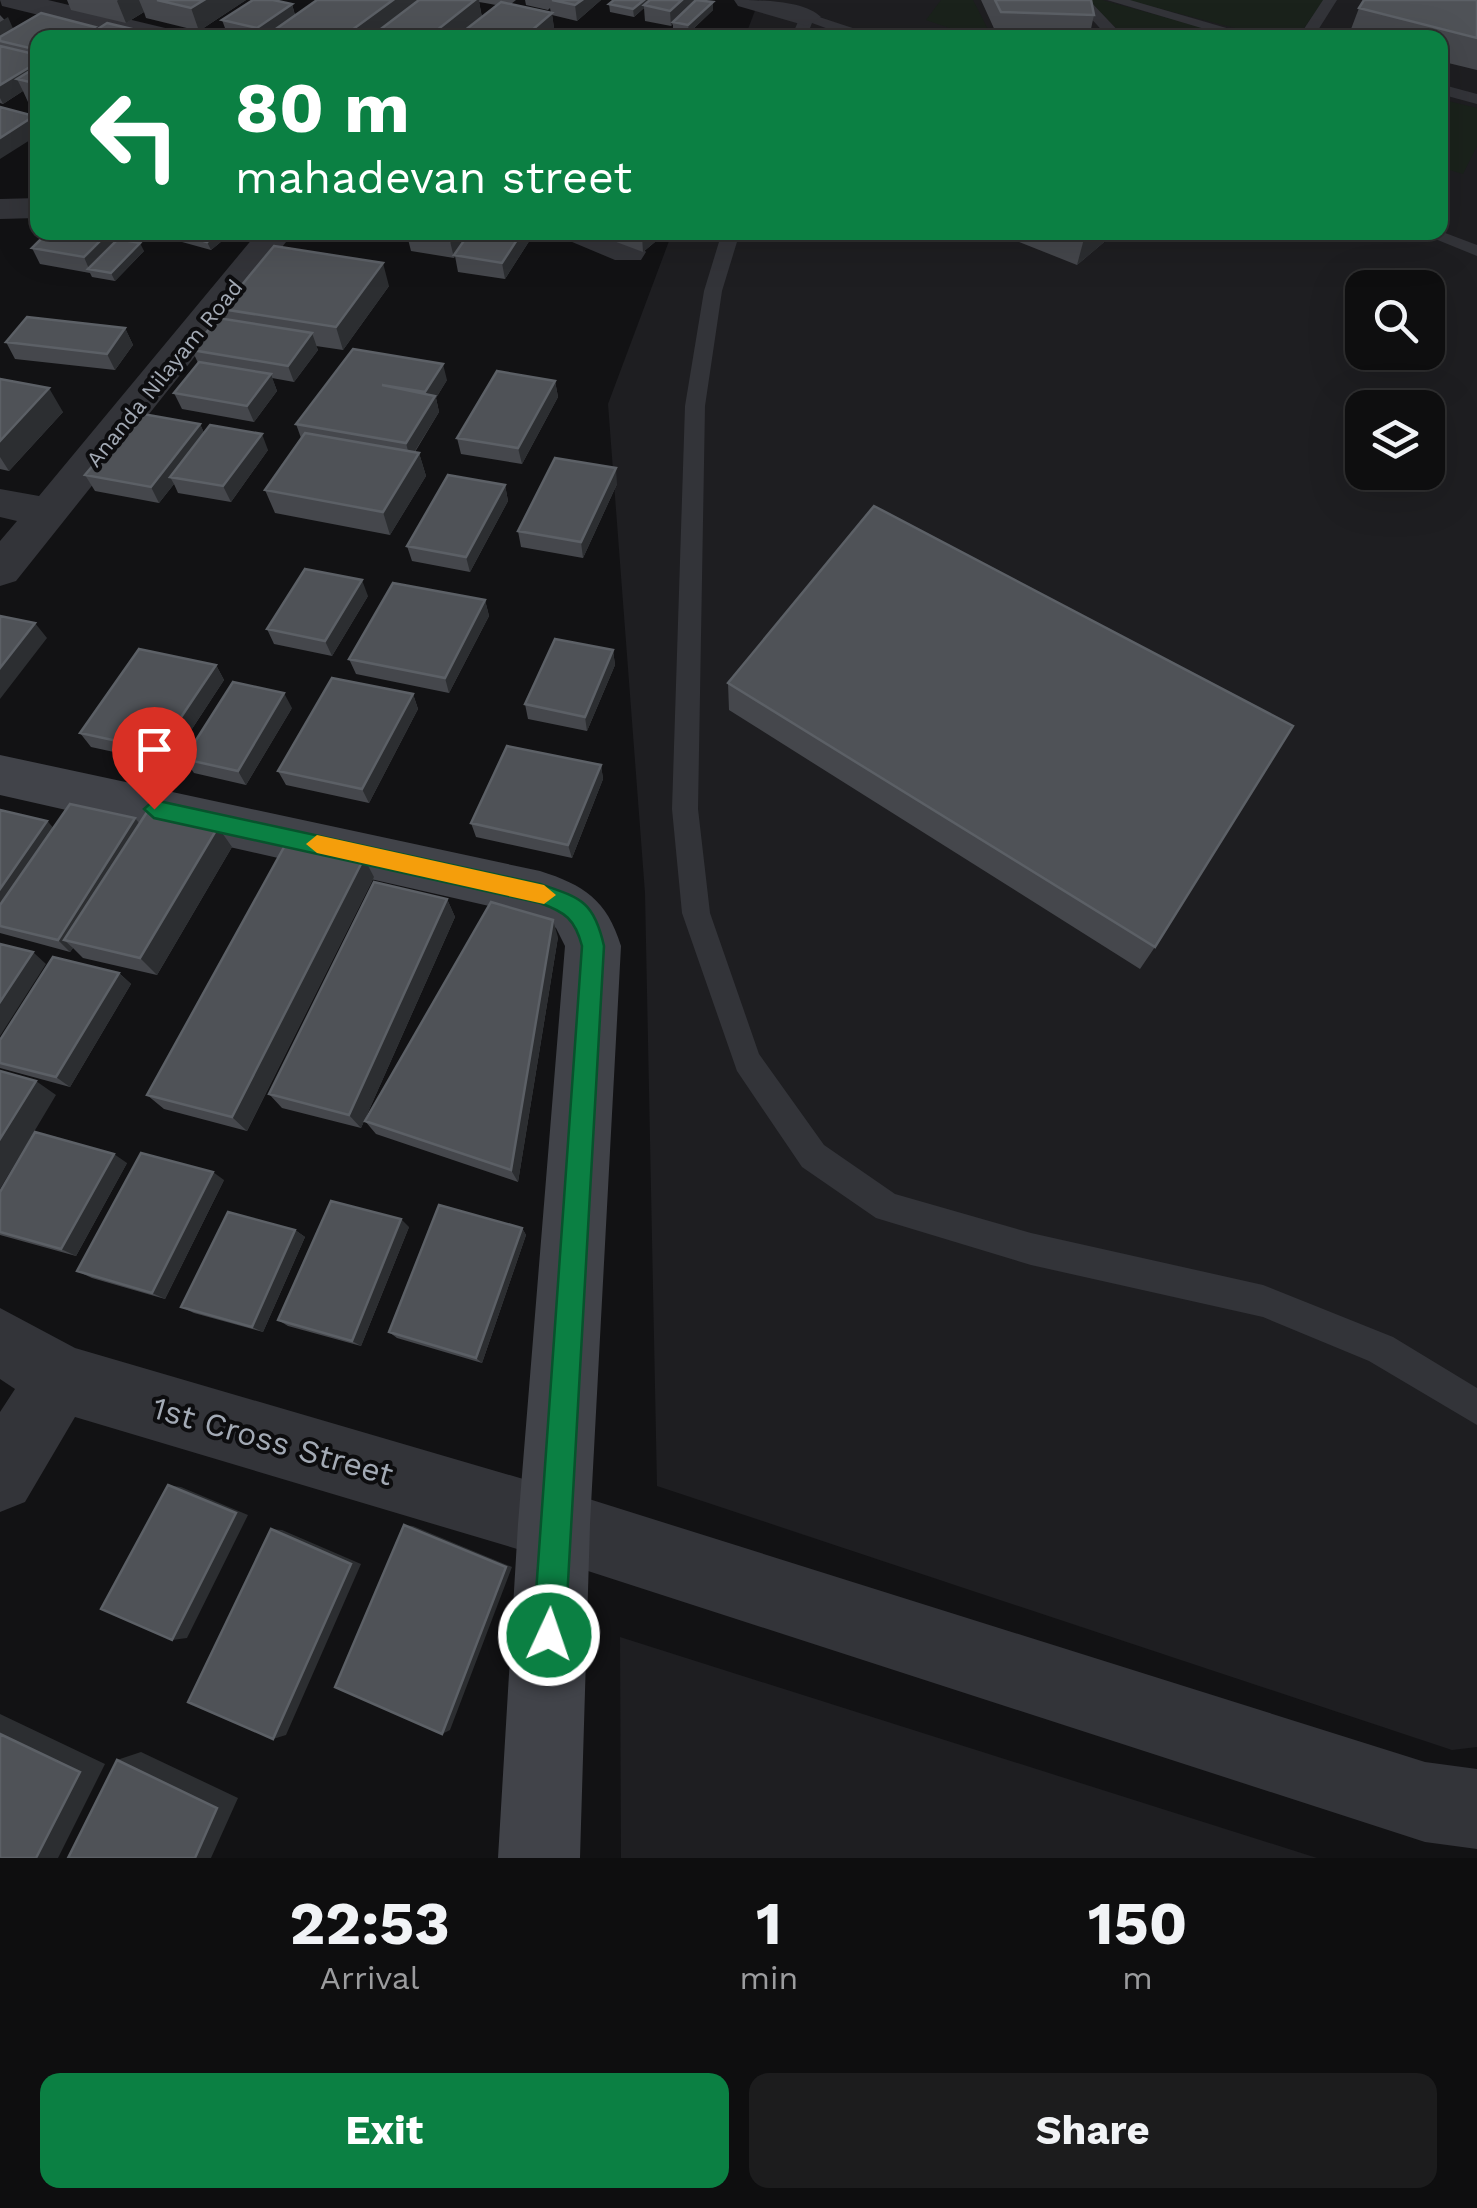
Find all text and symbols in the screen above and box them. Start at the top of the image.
text: 80 m [235,67,410,149]
icon: left [70,70,200,200]
text: mahadevan street [235,151,632,204]
map controls [1345,270,1445,490]
button: search [1345,270,1445,370]
street label: Ananda Nilayam Road [81,275,248,472]
button: layers [1345,390,1445,490]
pin [112,707,197,810]
icon: arrive [127,722,182,777]
street label: 1st Cross Street [148,1389,398,1493]
position arrow [497,1583,601,1687]
text: 22:53 [290,1888,450,1959]
text: 1 [756,1888,782,1959]
text: 150 [1088,1888,1187,1959]
text: Arrival [320,1959,420,1997]
text: min [739,1959,798,1997]
text: m [1122,1959,1153,1997]
button: Exit [40,2073,729,2188]
button: Share [749,2073,1437,2188]

